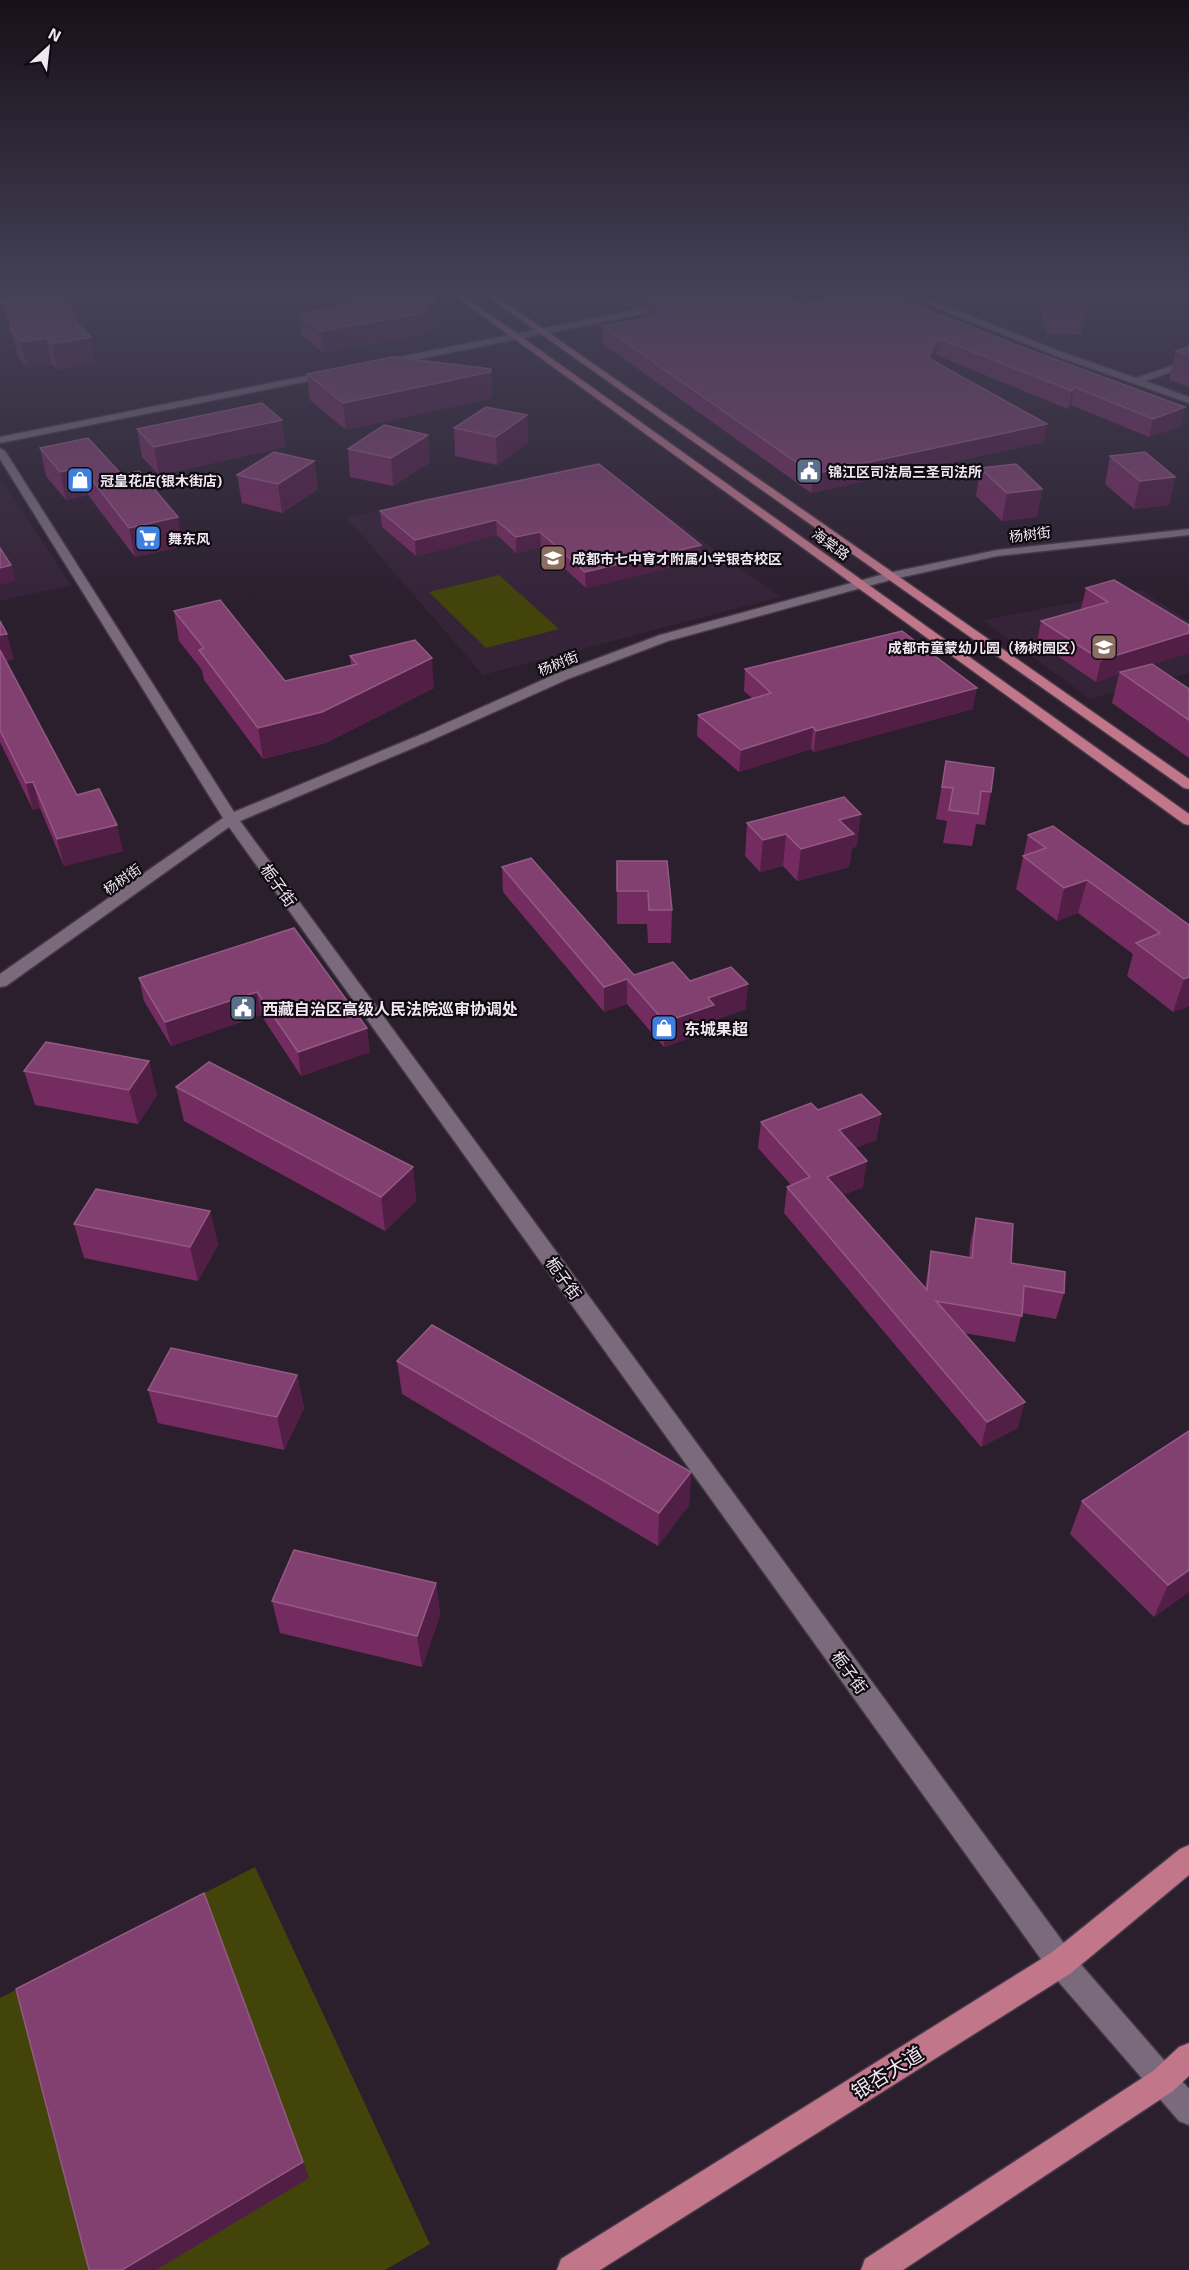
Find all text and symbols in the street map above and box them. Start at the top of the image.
north arrow [18,18,78,78]
text: N [46,23,65,45]
public building icon: 锦江区司法局三圣司法所 [794,456,824,486]
place label: 锦江区司法局三圣司法所 [828,463,982,480]
shop icon: 冠皇花店(银木街店) [65,465,95,495]
place label: 冠皇花店(银木街店) [100,472,222,489]
supermarket icon: 舞东风 [133,523,163,553]
street label: 杨树街 [1008,523,1052,545]
street label: 海棠路 [809,525,853,563]
place label: 舞东风 [168,530,210,547]
school or university icon: 成都市七中育才附属小学银杏校区 [538,543,568,573]
place label: 成都市七中育才附属小学银杏校区 [572,550,782,567]
school or university icon: 成都市童蒙幼儿园（杨树园区） [1089,632,1119,662]
place label: 成都市童蒙幼儿园（杨树园区） [888,639,1084,656]
street label: 杨树街 [535,647,581,679]
street label: 杨树街 [100,860,144,898]
street label: 栀子街 [257,860,301,910]
public building icon: 西藏自治区高级人民法院巡审协调处 [228,993,258,1023]
place label: 西藏自治区高级人民法院巡审协调处 [262,999,518,1018]
shop icon: 东城果超 [649,1013,679,1043]
place label: 东城果超 [684,1019,748,1038]
street label: 栀子街 [542,1253,586,1303]
street label: 栀子街 [828,1647,872,1697]
street label: 银杏大道 [847,2041,927,2103]

